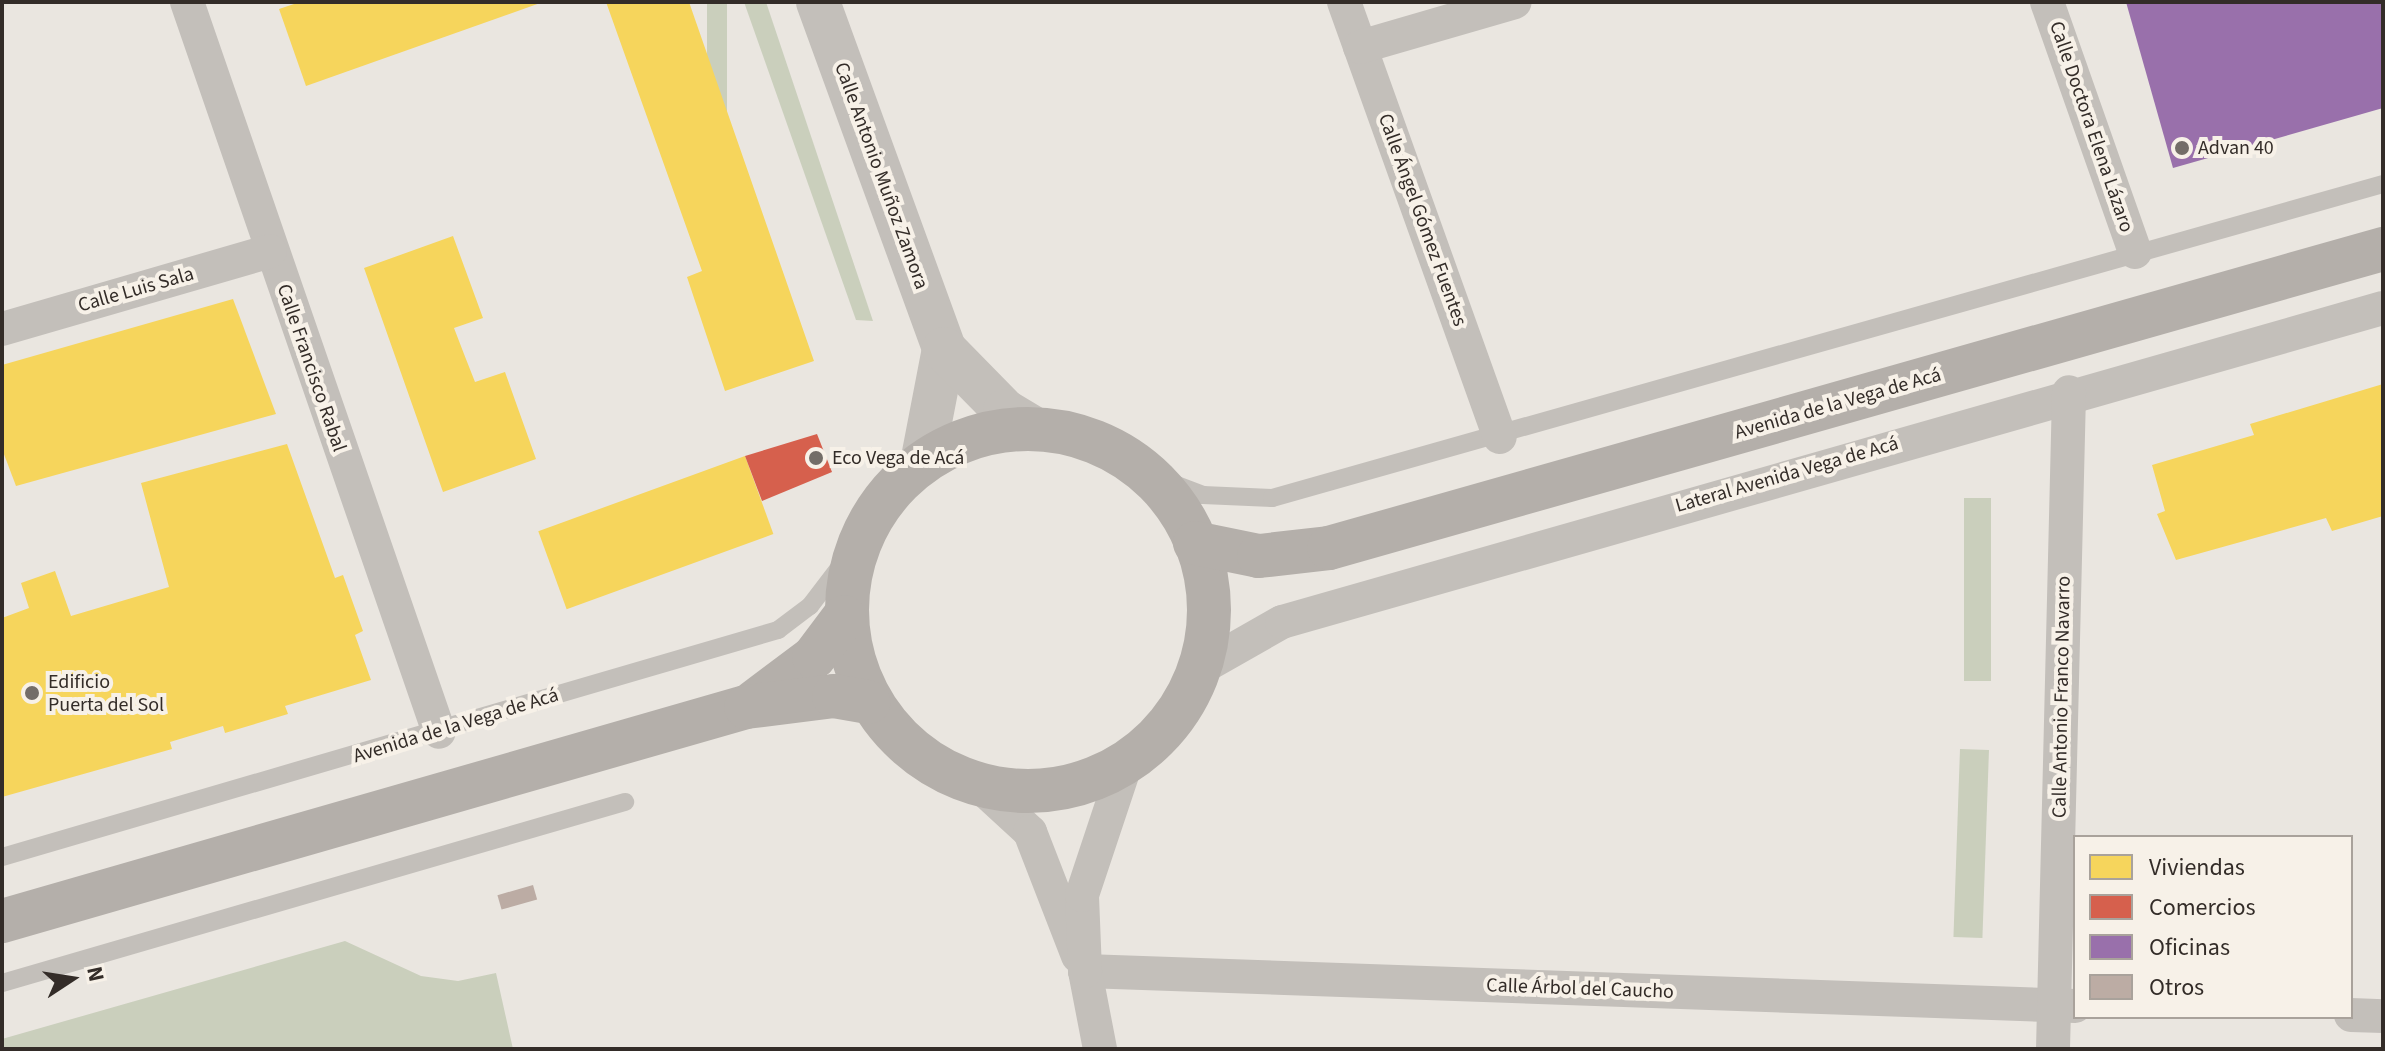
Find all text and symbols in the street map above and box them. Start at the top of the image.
street label: Calle Doctora Elena Lázaro [2044,18,2138,236]
street label: Calle Antonio Muñoz Zamora [829,59,933,293]
street label: Calle Ángel Gómez Fuentes [1372,110,1472,330]
place label: Advan 40 [2198,136,2274,160]
marker: Advan 40 [2173,139,2191,157]
street label: Calle Luis Sala [75,262,197,318]
street label: Calle Francisco Rabal [271,281,351,455]
street label: Avenida de la Vega de Acá [1732,363,1944,445]
street label: Lateral Avenida Vega de Acá [1673,432,1901,518]
place label: Eco Vega de Acá [832,446,964,470]
marker: Eco Vega de Acá [807,449,825,467]
street label: Calle Antonio Franco Navarro [2048,576,2076,818]
place label: Edificio Puerta del Sol [48,670,164,717]
street label: Avenida de la Vega de Acá [350,683,562,769]
marker: Edificio Puerta del Sol [23,684,41,702]
legend [2073,835,2353,1019]
text: Viviendas [2149,850,2245,885]
text: Comercios [2149,890,2255,925]
text: Oficinas [2149,930,2230,965]
north arrow [32,939,112,1019]
text: N [78,964,113,984]
text: Otros [2149,970,2204,1005]
street label: Calle Árbol del Caucho [1486,974,1674,1004]

